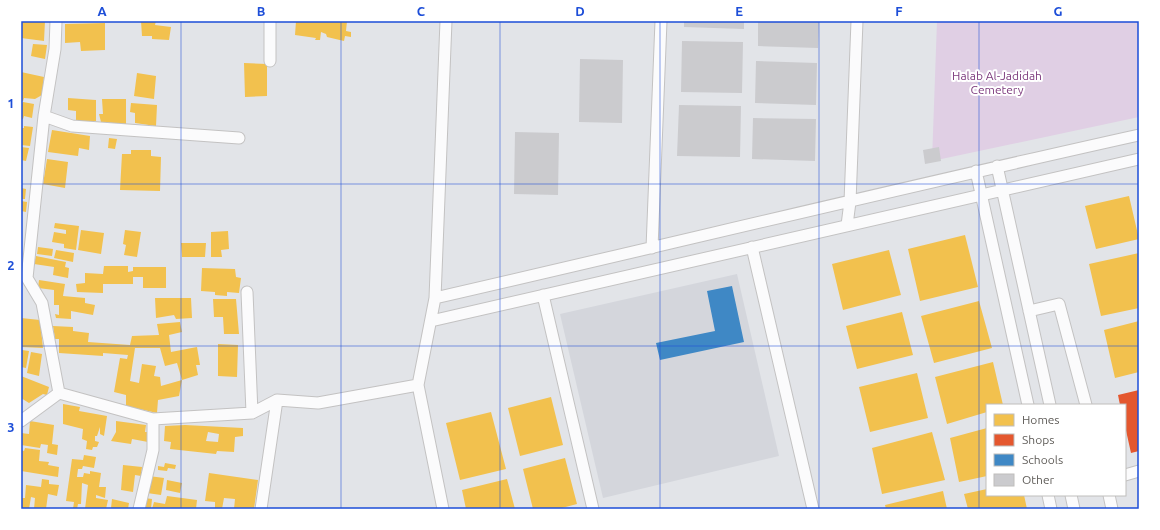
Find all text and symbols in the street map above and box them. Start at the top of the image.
text: A [97,4,107,18]
text: B [257,4,266,18]
text: C [417,4,426,18]
text: D [575,4,585,18]
text: E [735,4,743,18]
text: F [895,4,903,18]
text: G [1054,4,1063,18]
park label: Halab Al-Jadidah Cemetery [952,69,1042,96]
text: 1 [7,96,15,110]
text: 2 [7,258,15,272]
legend [986,404,1126,496]
text: Homes [1022,413,1060,426]
text: 3 [7,420,15,434]
text: Shops [1022,433,1054,446]
text: Schools [1022,453,1063,466]
text: Other [1022,473,1055,486]

